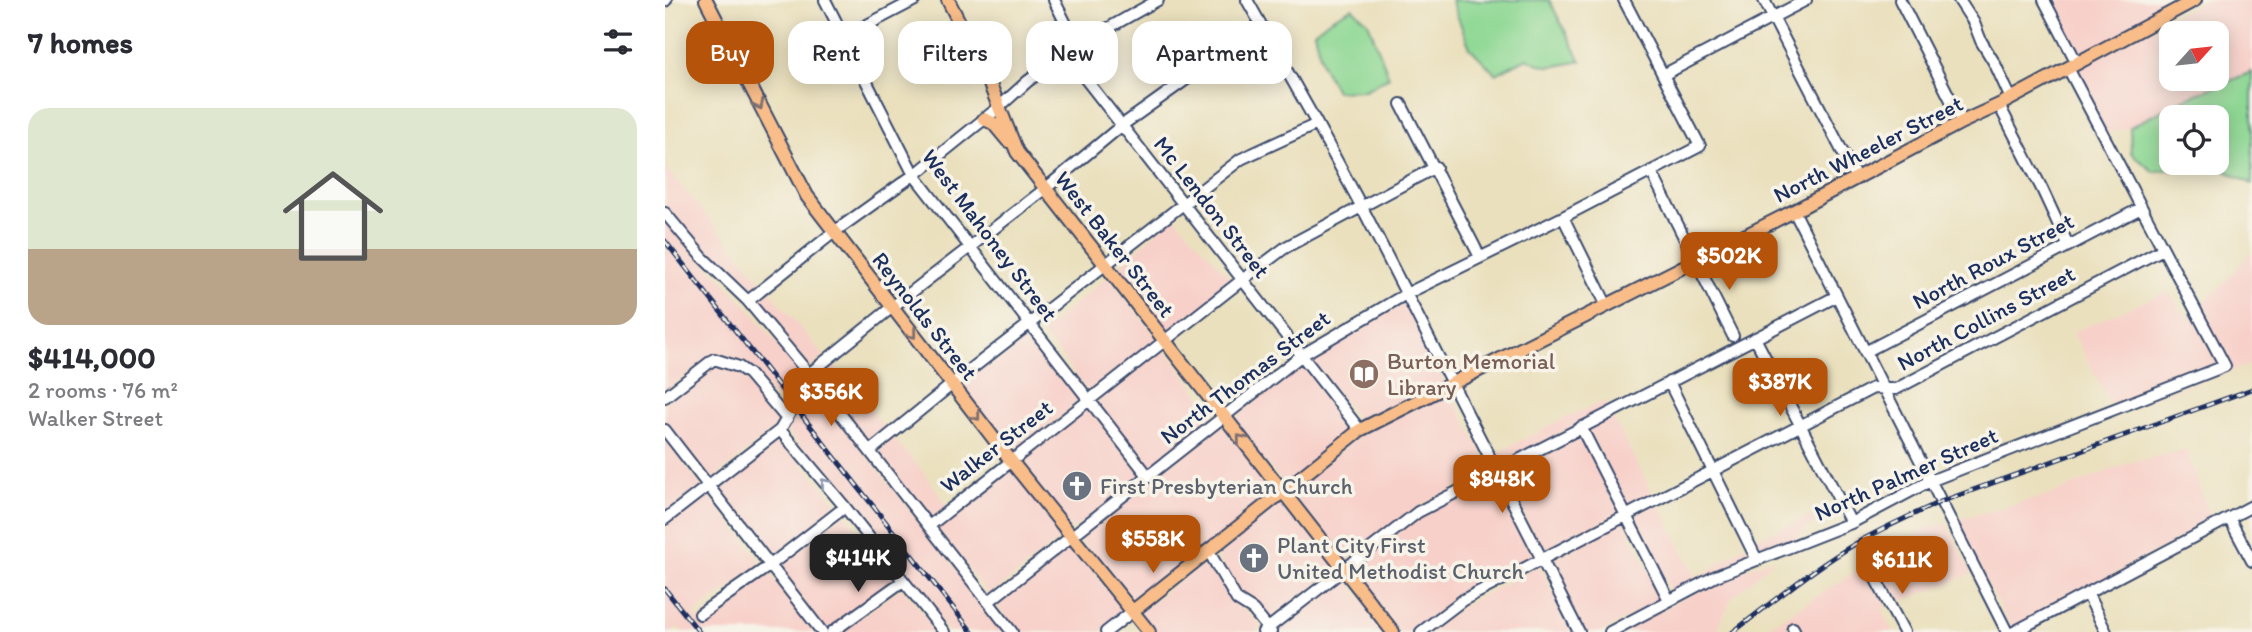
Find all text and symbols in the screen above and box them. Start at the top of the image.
chip: Buy [686,21,774,84]
chip: Rent [788,21,884,84]
chip: Filters [898,21,1012,84]
chip: New [1026,21,1118,84]
chip: Apartment [1132,21,1292,84]
north arrow [2159,21,2229,91]
map controls [2159,21,2229,175]
icon: filters [599,23,637,61]
text: 7 homes [28,24,133,61]
street label: North Wheeler Street [1768,89,1968,209]
one-way arrow [751,98,765,110]
button: locate [2159,105,2229,175]
street label: Mc Lendon Street [1148,130,1276,284]
street label: West Mahoney Street [916,143,1064,327]
icon: home [270,153,396,279]
street label: West Baker Street [1049,165,1181,323]
street label: North Roux Street [1907,207,2079,315]
pin: $502K [1680,232,1778,292]
text: $502K [1697,241,1761,269]
street label: Reynolds Street [866,246,984,386]
street label: North Collins Street [1892,259,2080,377]
street label: North Thomas Street [1154,304,1336,450]
one-way arrow [903,326,916,339]
text: $414,000 [28,339,156,376]
place label: Burton Memorial Library [1387,347,1556,401]
library icon: Burton Memorial Library [1347,357,1381,391]
pin: $387K [1731,358,1829,418]
text: $387K [1749,367,1811,395]
pin: $356K [782,368,880,428]
text: 2 rooms · 76 m² [28,376,178,404]
text: $356K [799,377,863,405]
street label: Walker Street [934,393,1058,499]
text: Walker Street [28,404,163,432]
one-way arrow [967,408,980,420]
street label: North Palmer Street [1810,421,2002,527]
one-way arrow [1237,435,1250,447]
pin: $848K [1453,456,1551,515]
text: $848K [1469,464,1535,492]
church icon: First Presbyterian Church [1060,469,1094,503]
place label: First Presbyterian Church [1100,472,1353,500]
one-way arrow [821,478,833,491]
pin: $558K [1104,516,1202,575]
text: $558K [1121,524,1185,552]
place label: Plant City First United Methodist Church [1277,531,1524,585]
pin: $414K [809,534,907,594]
pin: $611K [1853,536,1951,596]
church icon: Plant City First United Methodist Church [1237,541,1271,575]
text: $414K [826,543,890,571]
text: $611K [1872,545,1932,573]

